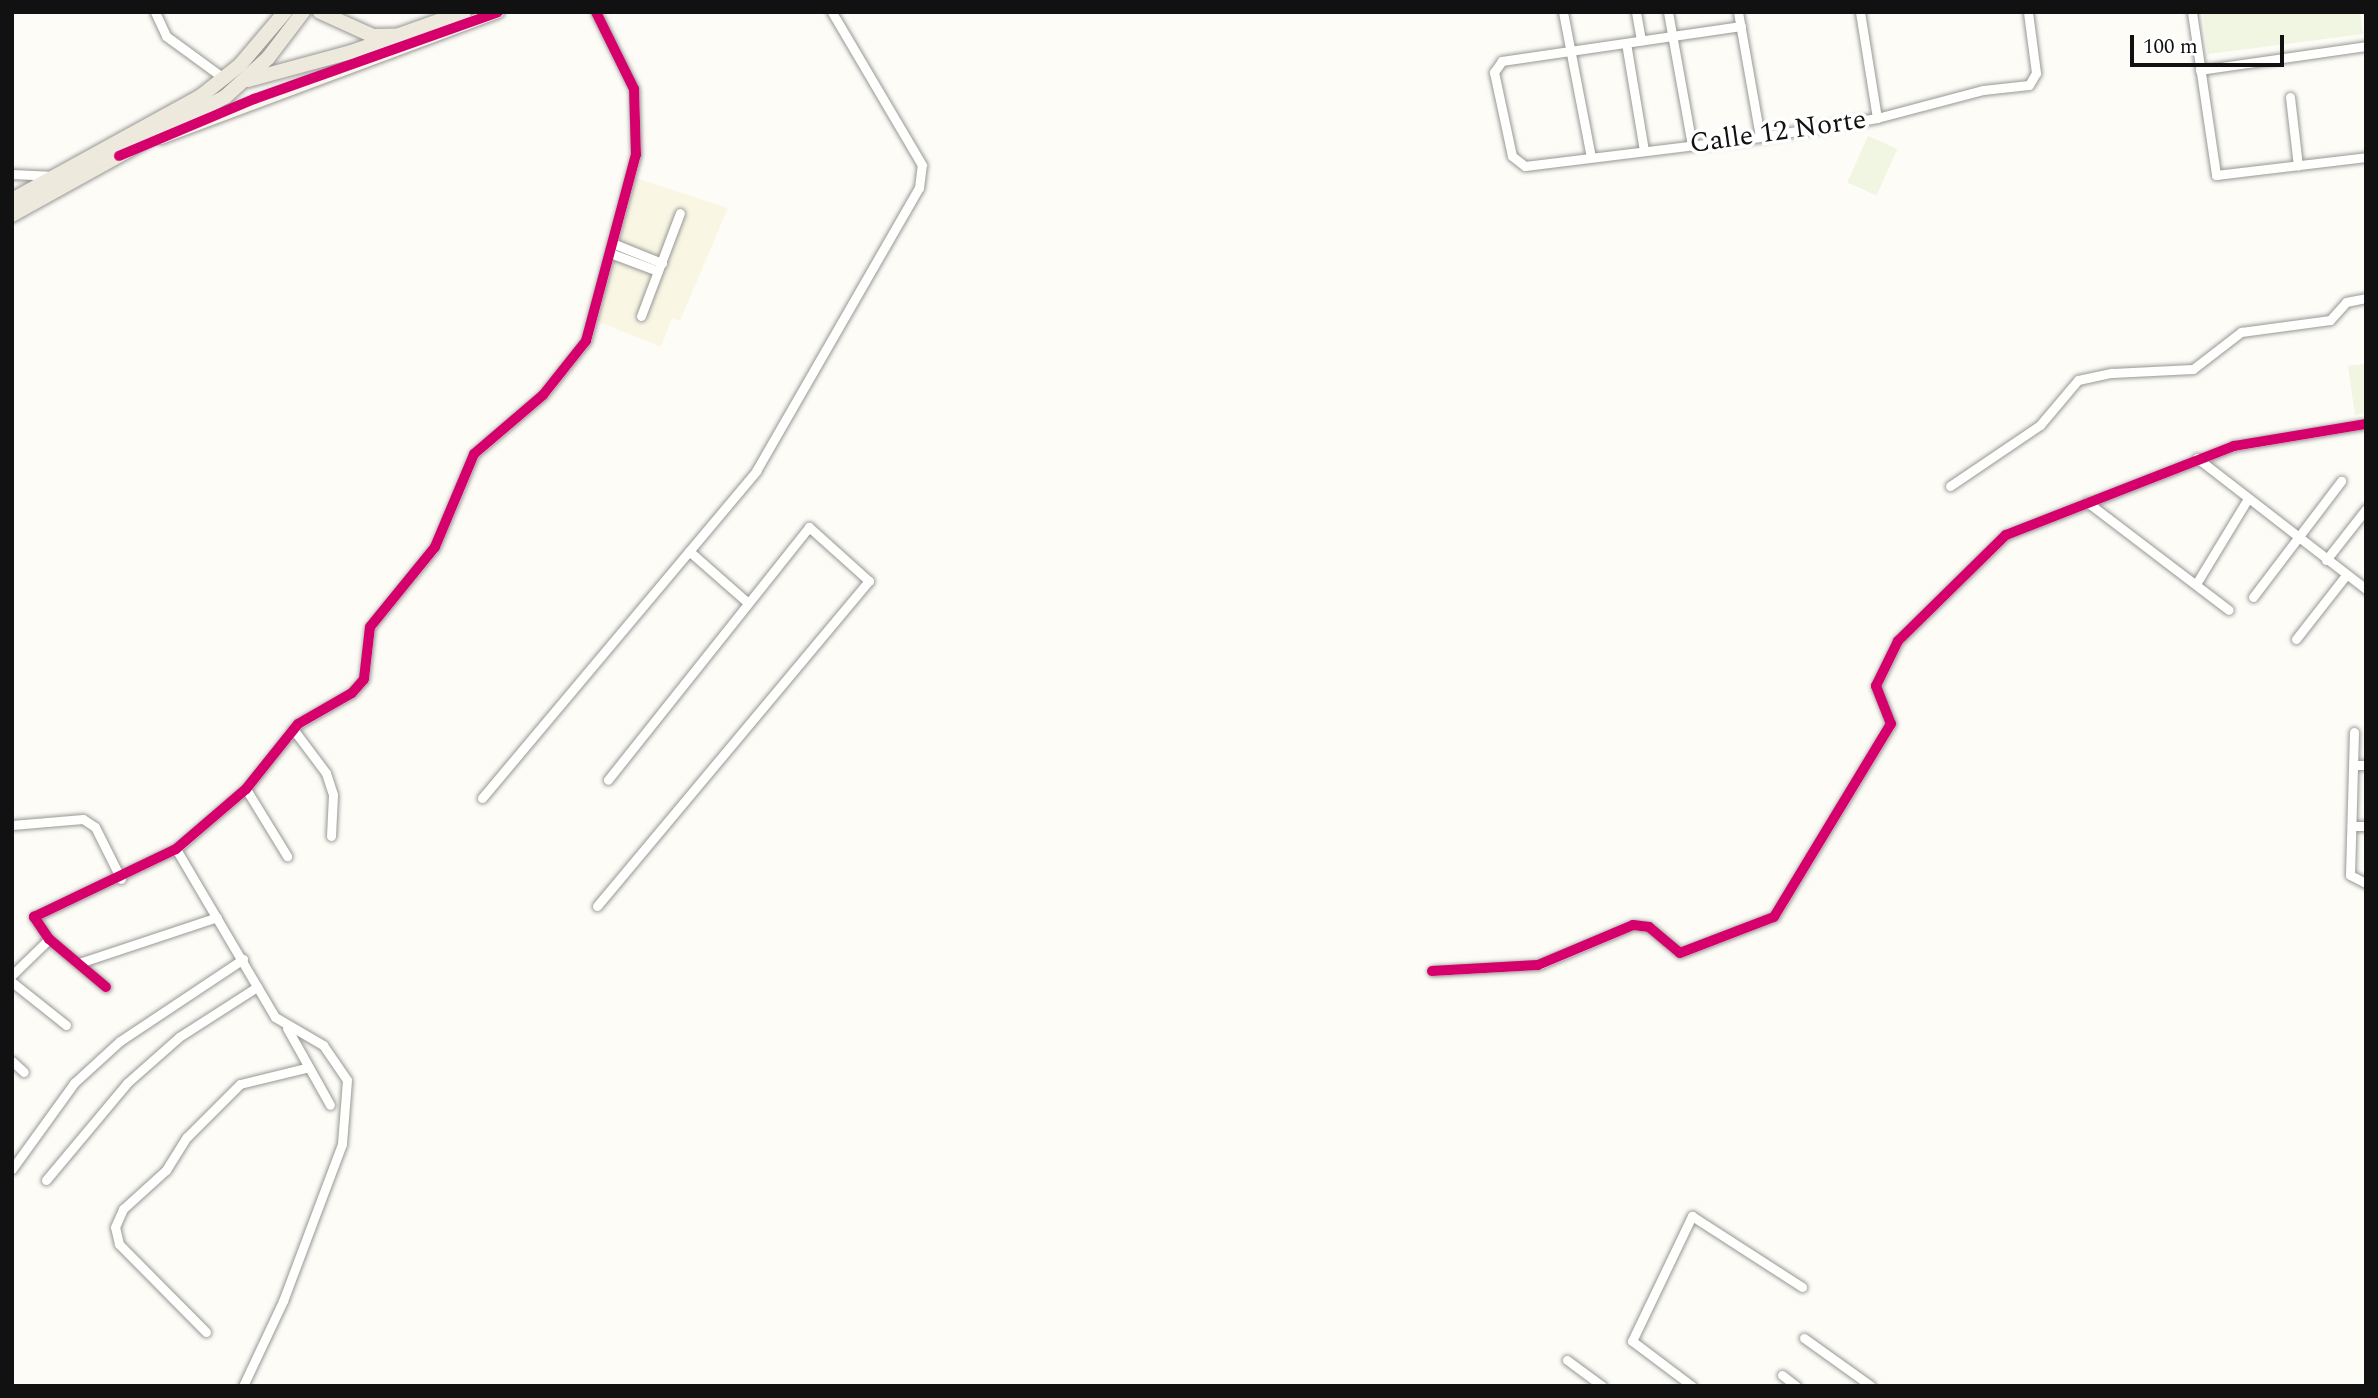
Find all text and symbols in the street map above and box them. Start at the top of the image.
scale bar [2133,21,2287,65]
text: 100 m [2143,31,2198,63]
street label: Calle 12 Norte [1688,103,1868,161]

